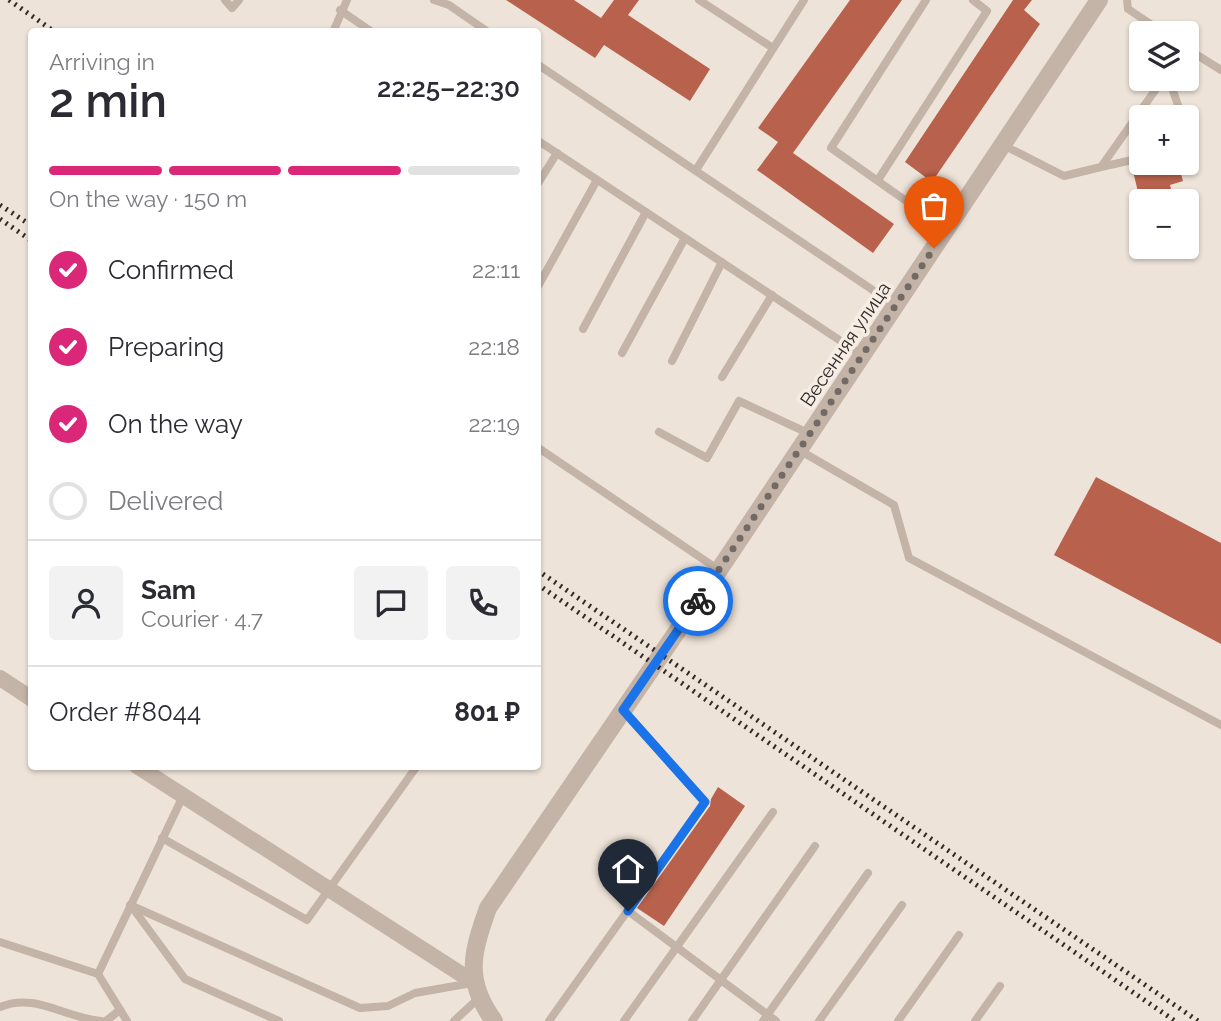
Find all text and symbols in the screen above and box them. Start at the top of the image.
map controls [1129,21,1199,259]
button: layers [1129,21,1199,91]
text: Arriving in [49,48,155,75]
text: 22:25–22:30 [377,73,520,103]
text: 2 min [49,74,167,128]
button: + [1129,105,1199,175]
pin [904,176,964,248]
text: On the way · 150 m [49,185,247,212]
icon: bag [915,187,953,225]
button: − [1129,189,1199,259]
icon: check [49,251,87,289]
text: Confirmed [108,255,234,285]
text: 22:11 [472,256,520,283]
street label: Весенняя улица [795,278,895,410]
icon: check [49,328,87,366]
text: Preparing [108,332,224,362]
text: 22:18 [468,333,520,360]
icon: check [49,405,87,443]
text: On the way [108,409,243,439]
text: 22:19 [468,410,520,437]
text: Delivered [108,486,223,516]
button: person [49,566,123,640]
button: chat [354,566,428,640]
button: phone [446,566,520,640]
courier [663,566,733,636]
text: Sam [141,575,196,605]
icon: bike [679,582,717,620]
text: Courier · 4.7 [141,605,263,632]
text: Order #8044 [49,697,201,727]
text: 801 ₽ [454,697,520,727]
pin [598,839,658,911]
icon: home [609,850,647,888]

